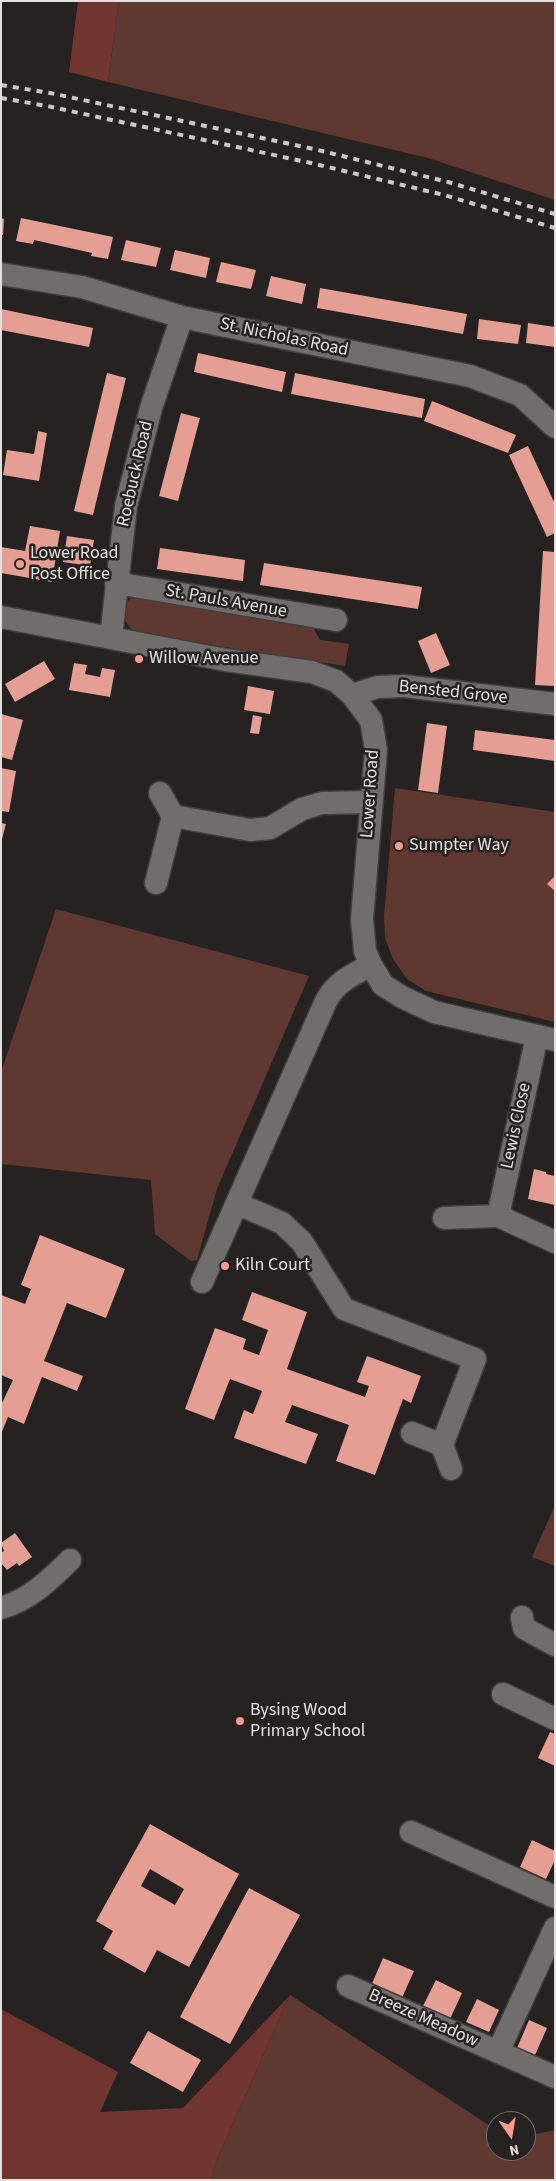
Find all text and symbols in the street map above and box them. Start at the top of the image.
street label: St. Nicholas Road [218,314,350,362]
street label: Roebuck Road [113,419,159,529]
place label: Lower Road Post Office [30,543,119,586]
marker: Lower Road Post Office [14,558,26,570]
street label: St. Pauls Avenue [164,581,288,623]
place label: Willow Avenue [149,648,258,670]
marker: Willow Avenue [133,653,145,665]
street label: Bensted Grove [398,677,508,709]
street label: Lower Road [357,749,385,839]
place label: Sumpter Way [409,835,509,857]
marker: Sumpter Way [393,840,405,852]
street label: Lewis Close [497,1081,537,1171]
place label: Kiln Court [235,1255,310,1277]
marker: Kiln Court [219,1260,231,1272]
place label: Bysing Wood Primary School [250,1700,365,1742]
marker: Bysing Wood Primary School [234,1715,246,1727]
street label: Breeze Meadow [365,1985,481,2053]
north arrow [486,2111,536,2161]
text: N [507,2139,521,2160]

